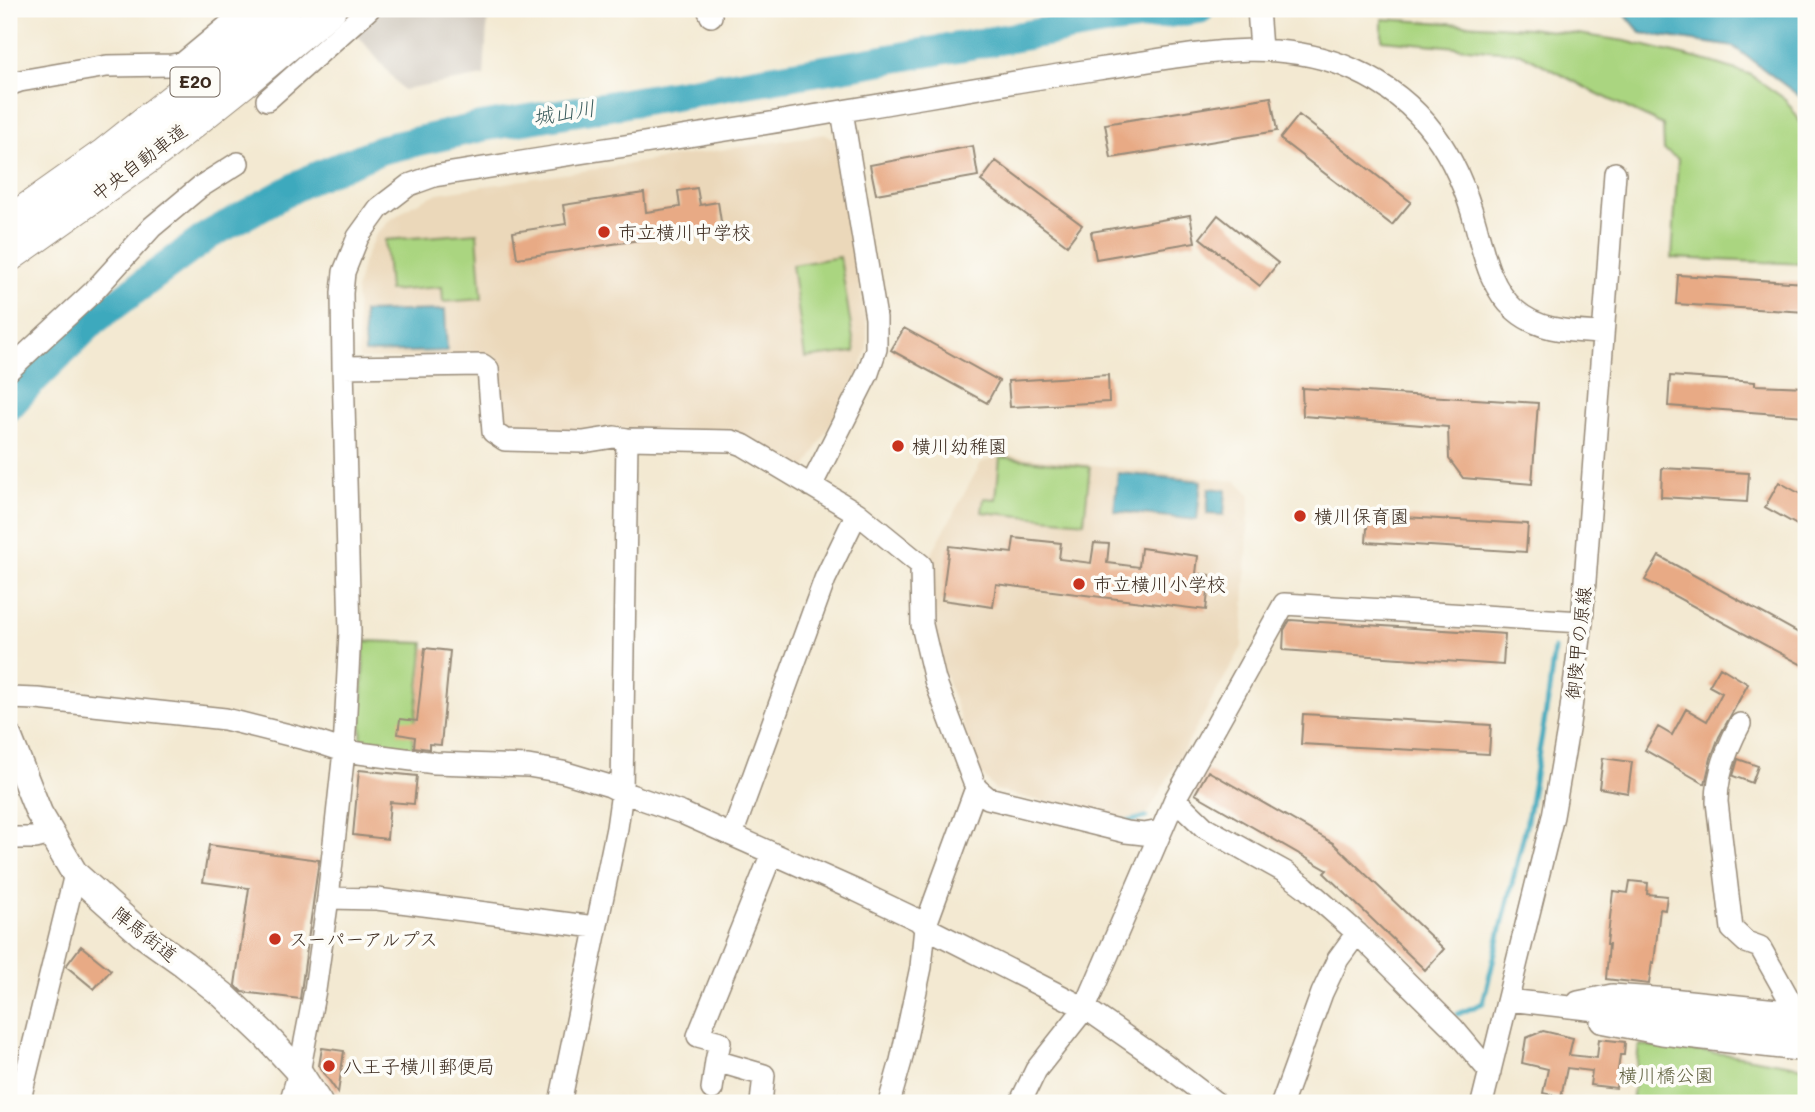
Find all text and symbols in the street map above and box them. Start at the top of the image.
road number: E20 [170,68,220,96]
water label: 城山川 [531,93,597,130]
street label: 中央自動車道 [86,117,192,206]
place label: 市立横川中学校 [618,219,751,244]
marker: 市立横川中学校 [596,224,612,240]
place label: 横川幼稚園 [912,433,1007,458]
marker: 横川幼稚園 [890,438,906,454]
place label: 横川保育園 [1314,503,1409,528]
marker: 横川保育園 [1292,508,1308,524]
place label: 市立横川小学校 [1093,571,1226,596]
marker: 市立横川小学校 [1071,576,1087,592]
street label: 御陵甲の原線 [1559,585,1596,701]
street label: 陣馬街道 [108,900,183,967]
place label: スーパーアルプス [289,926,438,951]
marker: スーパーアルプス [267,931,283,947]
place label: 八王子横川郵便局 [343,1053,495,1078]
marker: 八王子横川郵便局 [321,1058,337,1074]
park label: 横川橋公園 [1618,1062,1714,1087]

